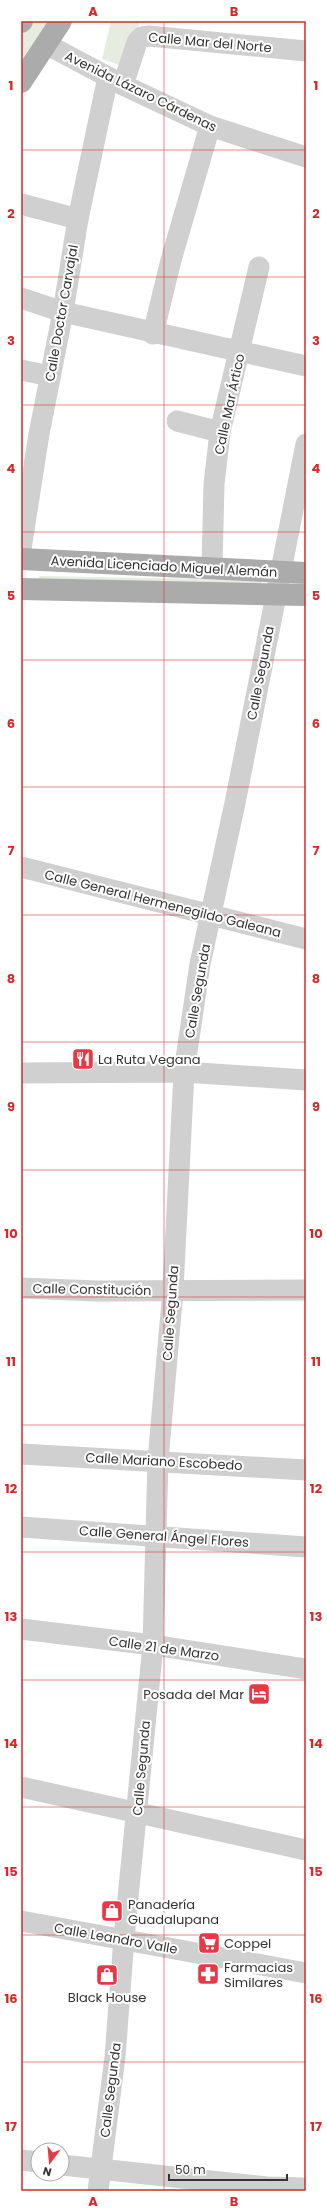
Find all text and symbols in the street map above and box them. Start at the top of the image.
text: A [88,2,98,21]
text: B [230,2,239,21]
street label: Calle Mar del Norte [148,28,272,57]
street label: Avenida Lázaro Cárdenas [62,46,220,137]
text: 1 [9,76,13,95]
text: 1 [314,76,318,95]
text: 2 [7,204,15,223]
text: 2 [312,204,320,223]
street label: Calle Doctor Carvajal [40,243,83,383]
text: 3 [7,331,15,350]
text: 3 [312,331,320,350]
street label: Calle Mar Ártico [210,352,249,456]
text: 4 [7,459,16,478]
text: 4 [312,459,321,478]
street label: Avenida Licenciado Miguel Alemán [50,551,278,582]
text: 5 [7,586,15,605]
text: 5 [312,586,320,605]
street label: Calle Segunda [242,624,279,722]
text: 6 [7,714,15,733]
text: 6 [312,714,320,733]
text: 7 [8,841,15,860]
text: 7 [313,841,320,860]
street label: Calle General Hermenegildo Galeana [43,865,283,942]
street label: Calle Segunda [180,942,215,1040]
text: 8 [7,969,15,988]
text: 8 [312,969,320,988]
restaurant icon: La Ruta Vegana [70,1046,96,1072]
place label: La Ruta Vegana [98,1050,201,1069]
text: 9 [7,1097,15,1116]
text: 9 [312,1097,320,1116]
text: 10 [4,1224,18,1243]
text: 10 [309,1224,323,1243]
street label: Calle Segunda [158,1265,183,1361]
street label: Calle Constitución [32,1279,152,1300]
text: 11 [6,1352,16,1371]
text: 11 [311,1352,321,1371]
street label: Calle Mariano Escobedo [85,1448,243,1475]
text: 12 [5,1479,18,1498]
text: 12 [310,1479,323,1498]
street label: Calle General Ángel Flores [79,1521,250,1552]
text: 13 [5,1607,18,1626]
text: 13 [310,1607,323,1626]
street label: Calle 21 de Marzo [108,1631,220,1666]
hotel icon: Posada del Mar [246,1681,272,1707]
place label: Posada del Mar [143,1685,244,1704]
street label: Calle Segunda [128,1720,155,1816]
text: 14 [4,1734,18,1753]
text: 14 [309,1734,323,1753]
text: 15 [4,1862,18,1881]
text: 15 [309,1862,323,1881]
place label: Panadería Guadalupana [128,1895,219,1929]
shop icon: Panadería Guadalupana [99,1898,125,1924]
street label: Calle Leandro Valle [53,1918,179,1959]
supermarket icon: Coppel [196,1930,222,1956]
place label: Coppel [224,1934,271,1953]
place label: Farmacias Similares [224,1958,293,1992]
pharmacy icon: Farmacias Similares [195,1961,221,1987]
shop icon: Black House [94,1962,120,1988]
place label: Black House [68,1988,146,2007]
text: 16 [4,1989,18,2008]
text: 16 [309,1989,323,2008]
street label: Calle Segunda [95,2042,126,2139]
text: 17 [5,2117,17,2136]
text: 17 [310,2117,322,2136]
north arrow [30,2142,70,2182]
scale bar [169,2156,287,2182]
text: 50 m [175,2161,206,2178]
text: N [41,2163,53,2180]
text: A [88,2192,98,2211]
text: B [230,2192,239,2211]

